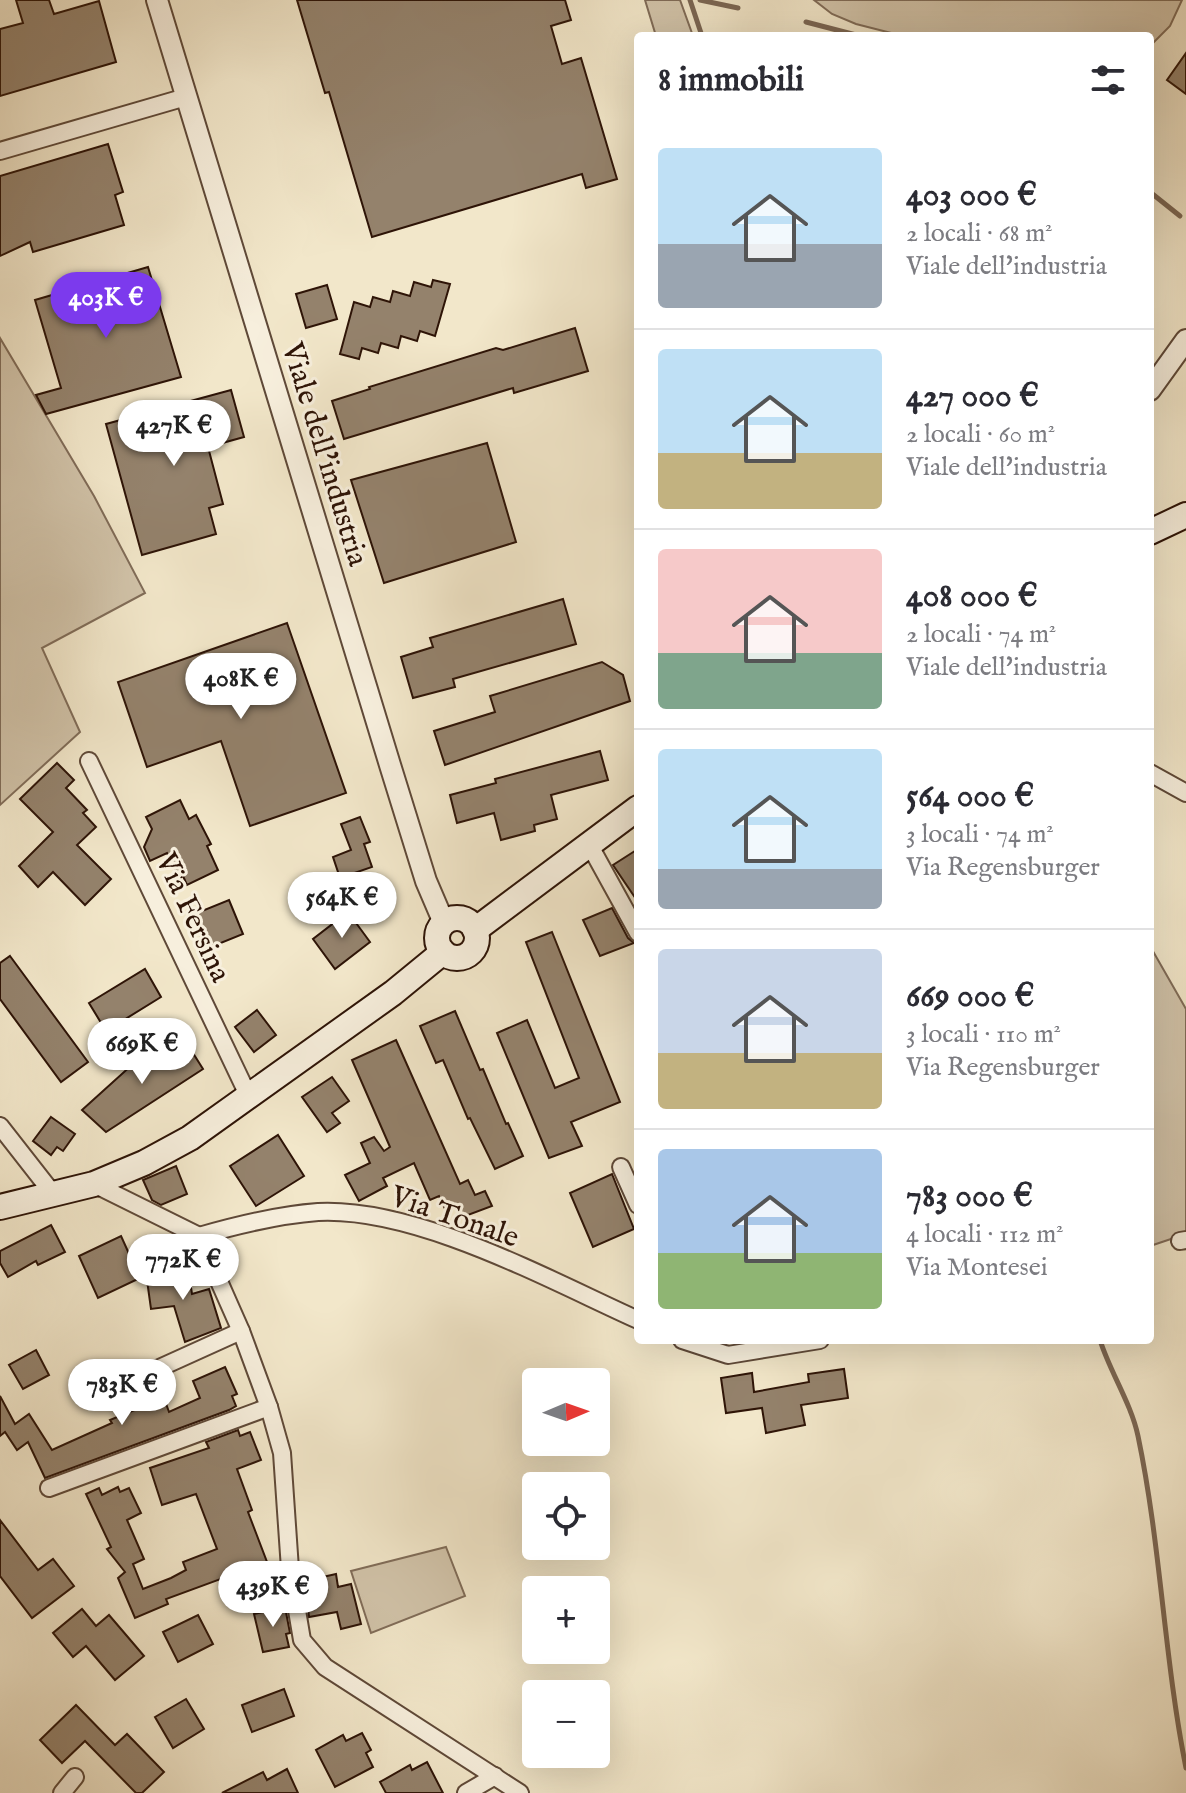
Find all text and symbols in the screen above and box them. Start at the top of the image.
icon: filters [1086,58,1130,102]
text: 8 immobili [658,59,804,102]
text: 403 000 € [906,174,1037,217]
icon: home [722,180,818,276]
text: 2 locali · 68 m² [906,217,1053,250]
text: Viale dell'industria [906,250,1107,283]
pin: 403K € [41,272,171,340]
text: 403K € [69,281,143,314]
street label: Viale dell'industria [272,337,376,571]
text: 427 000 € [906,375,1039,418]
icon: home [722,381,818,477]
pin: 427K € [109,400,239,468]
text: 427K € [136,409,212,442]
text: 2 locali · 60 m² [906,418,1055,451]
text: Viale dell'industria [906,451,1107,484]
text: 408 000 € [906,575,1038,618]
icon: home [722,581,818,677]
text: 2 locali · 74 m² [906,618,1056,651]
text: Viale dell'industria [906,651,1107,684]
pin: 408K € [176,653,306,721]
text: 408K € [203,662,279,695]
text: 564 000 € [906,775,1034,818]
icon: home [722,781,818,877]
text: 3 locali · 74 m² [906,818,1054,851]
street label: Via Fersina [145,846,239,989]
text: Via Regensburger [906,851,1100,884]
pin: 564K € [277,872,407,940]
text: 564K € [306,881,378,914]
text: 669 000 € [906,975,1034,1018]
icon: home [722,981,818,1077]
pin: 669K € [77,1018,207,1086]
text: 3 locali · 110 m² [906,1018,1061,1051]
text: 669K € [106,1027,179,1060]
text: Via Regensburger [906,1051,1100,1084]
text: 783 000 € [906,1175,1033,1218]
street label: Via Tonale [384,1178,523,1258]
icon: home [722,1181,818,1277]
text: 4 locali · 112 m² [906,1218,1064,1251]
pin: 772K € [118,1234,248,1302]
text: 772K € [145,1243,221,1276]
text: Via Montesei [906,1251,1048,1284]
pin: 783K € [57,1359,187,1427]
text: 783K € [86,1368,158,1401]
north arrow [522,1368,610,1456]
map controls [522,1368,610,1768]
button: locate [522,1472,610,1560]
pin: 439K € [208,1561,338,1629]
text: 439K € [236,1570,310,1603]
button: + [522,1576,610,1664]
button: − [522,1680,610,1768]

